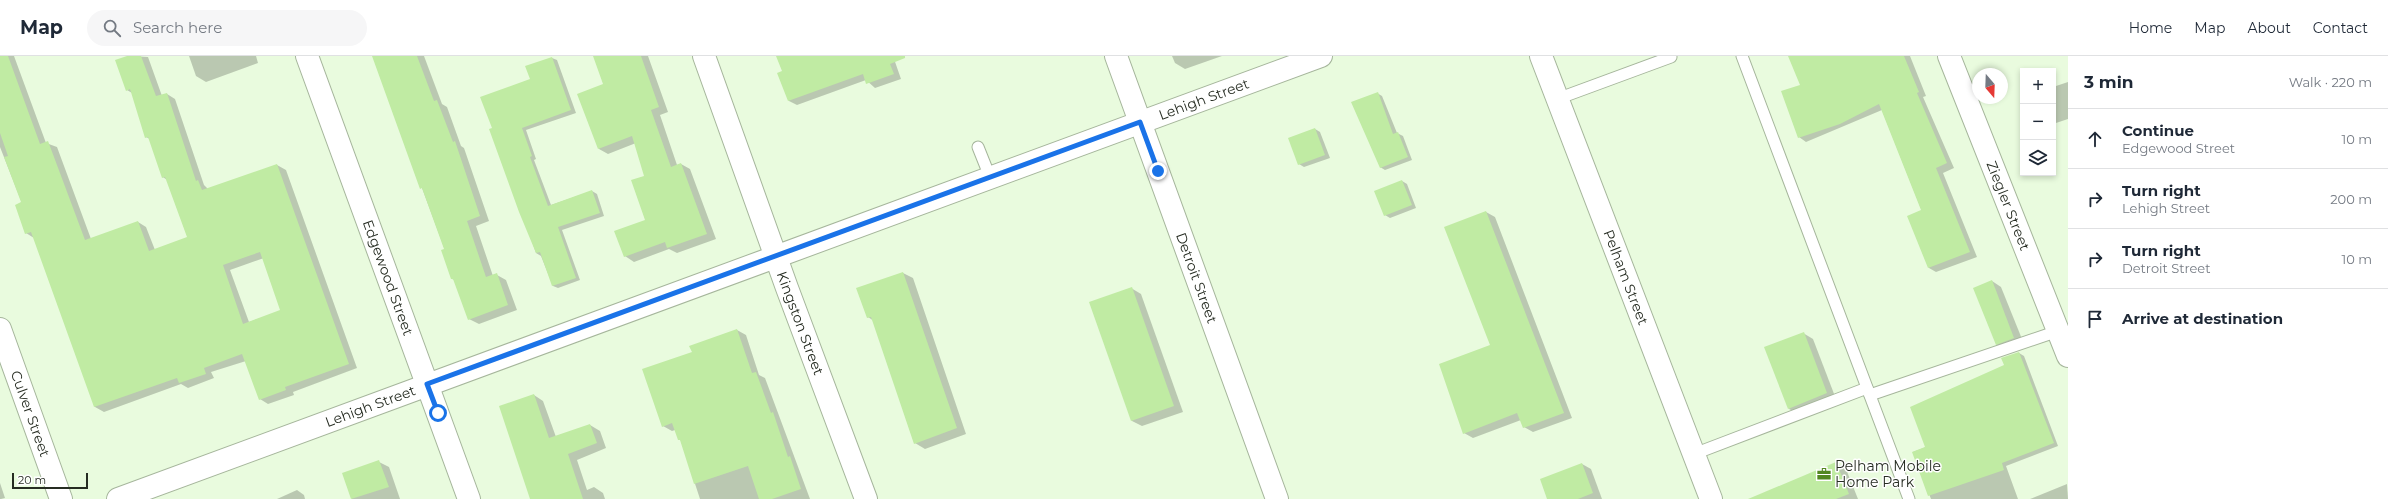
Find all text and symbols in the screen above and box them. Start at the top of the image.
search box [87,10,367,46]
text: Map [20,16,63,39]
icon: search [101,17,123,39]
text: Search here [133,18,222,37]
text: Home [2129,19,2172,37]
text: Map [2194,19,2225,37]
text: About [2247,19,2291,37]
text: Contact [2313,19,2368,37]
north arrow [1972,68,2008,104]
map controls [2020,68,2056,176]
button: + [2020,68,2056,104]
text: 3 min [2084,72,2134,92]
street label: Lehigh Street [1156,74,1252,124]
text: Walk · 220 m [2289,74,2372,90]
button: − [2020,104,2056,140]
text: Continue [2122,121,2194,140]
icon: ahead [2084,128,2106,150]
text: 10 m [2342,131,2372,147]
button: layers [2020,140,2056,176]
text: Edgewood Street [2122,140,2235,156]
street label: Ziegler Street [1983,158,2034,253]
route end [1149,162,1167,180]
text: Turn right [2122,181,2201,200]
icon: right [2084,188,2106,210]
text: 200 m [2330,191,2372,207]
text: Lehigh Street [2122,200,2210,216]
street label: Edgewood Street [359,217,418,338]
street label: Pelham Street [1599,227,1652,328]
street label: Detroit Street [1172,230,1221,326]
text: Turn right [2122,241,2201,260]
icon: right [2084,248,2106,270]
text: 10 m [2342,251,2372,267]
text: Detroit Street [2122,260,2210,276]
street label: Kingston Street [773,269,828,378]
icon: arrive [2084,308,2106,330]
text: Arrive at destination [2122,309,2283,328]
street label: Culver Street [7,368,54,460]
street label: Lehigh Street [323,381,418,431]
route start [429,404,447,422]
place label: Pelham Mobile Home Park [1835,457,1941,491]
office icon: Pelham Mobile Home Park [1816,466,1832,482]
scale bar [12,471,88,490]
text: 20 m [18,473,46,487]

